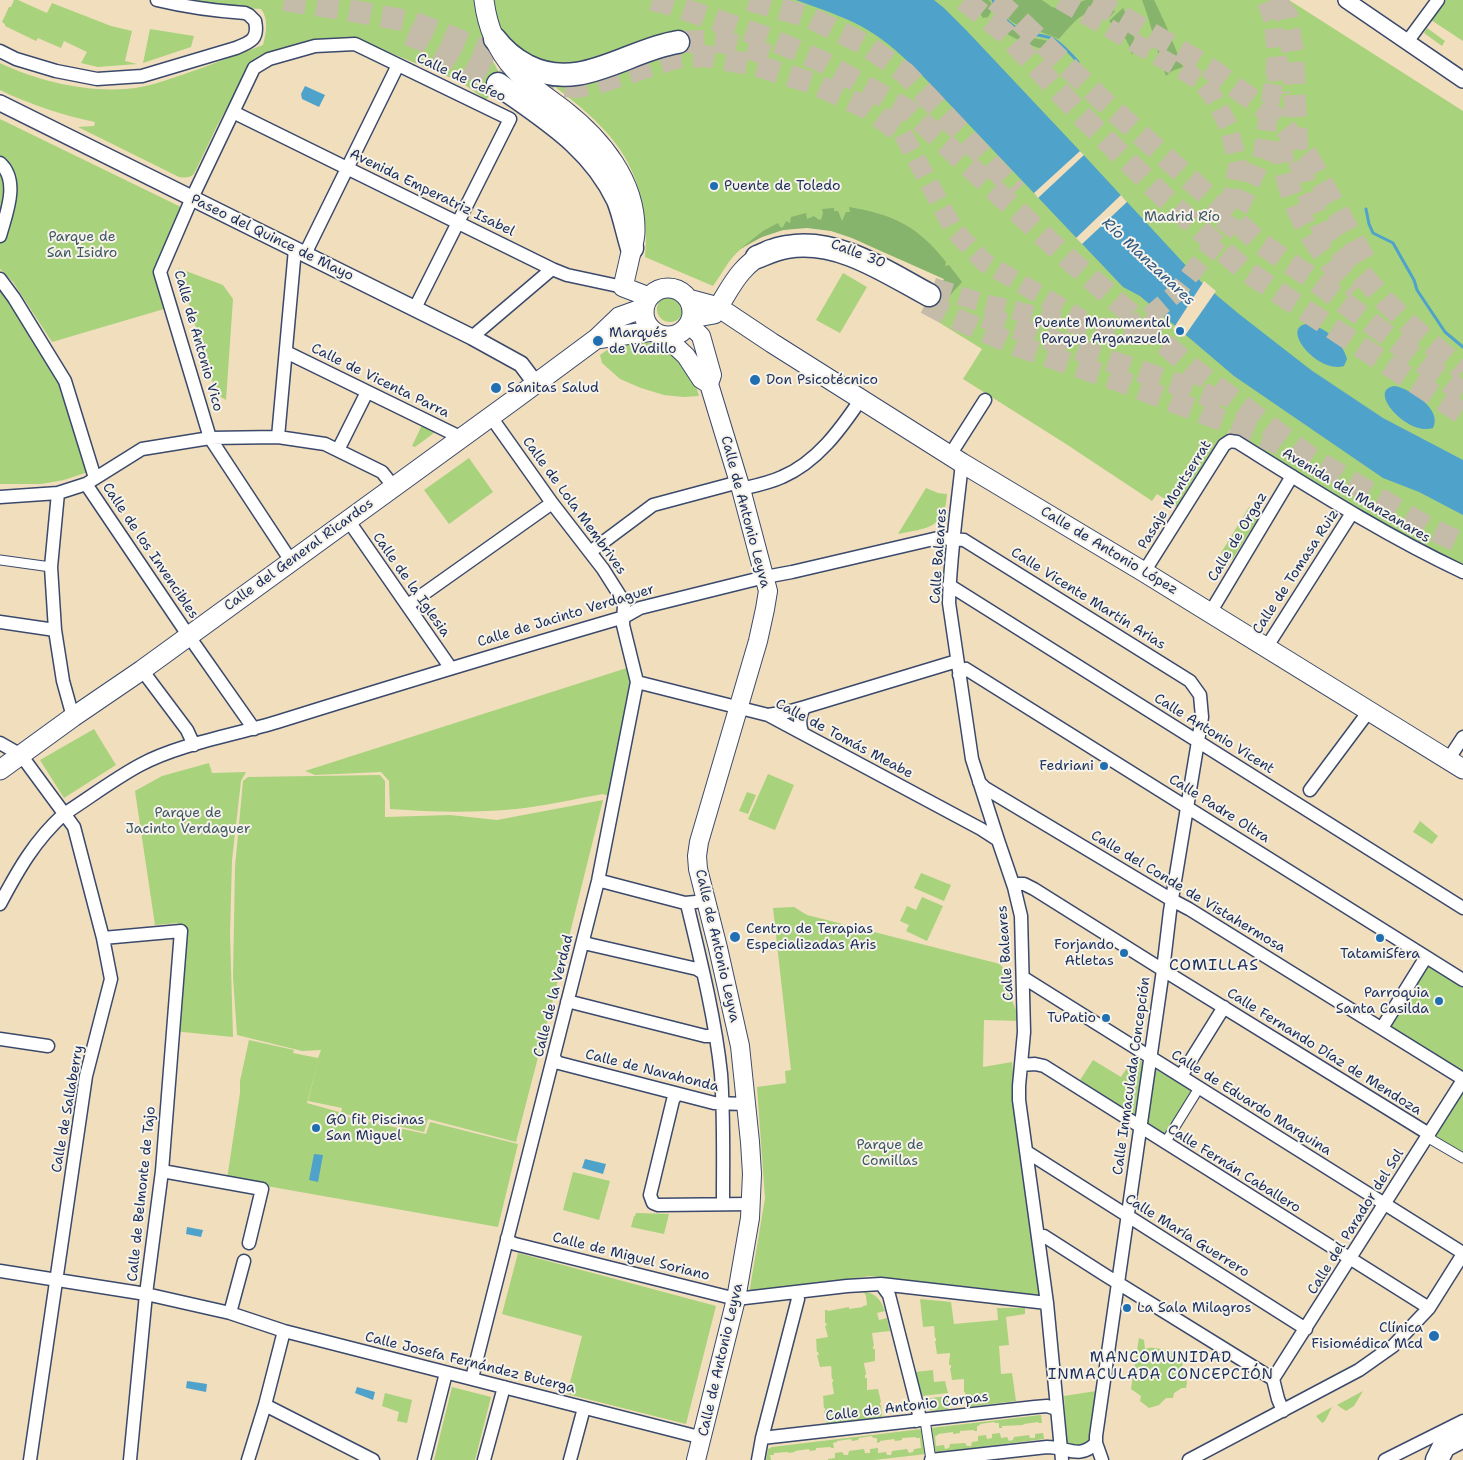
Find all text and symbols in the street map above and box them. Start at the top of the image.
street label: Calle de Cefeo [414,50,508,106]
street label: Avenida Emperatriz Isabel [347,146,517,240]
place label: Puente de Toledo [724,178,840,194]
marker: Puente de Toledo [708,180,720,192]
street label: Paseo del Quince de Mayo [188,191,356,285]
park label: Madrid Río [1144,209,1220,225]
water label: Río Manzanares [1098,214,1198,310]
park label: Parque de San Isidro [47,229,117,262]
street label: Calle 30 [828,236,888,272]
street label: Calle de Antonio Vico [170,269,226,413]
place label: Puente Monumental Parque Arganzuela [1034,315,1170,348]
place label: Marqués de Vadillo [609,325,677,358]
marker: Puente Monumental Parque Arganzuela [1174,325,1186,337]
marker: Marqués de Vadillo [591,334,605,348]
street label: Calle de Vicenta Parra [308,340,452,422]
place label: Don Psicotécnico [766,372,878,388]
marker: Don Psicotécnico [748,373,762,387]
place label: Sanitas Salud [507,380,599,396]
marker: Sanitas Salud [489,381,503,395]
street label: Calle de Lola Membrives [518,434,630,578]
street label: Calle de Antonio Leyva [717,434,773,590]
street label: Pasaje Montserrat [1135,438,1215,552]
street label: Avenida del Manzanares [1279,445,1433,547]
street label: Calle de los Invencibles [98,480,202,622]
street label: Calle de Orgaz [1205,489,1271,585]
street label: Calle del General Ricardos [221,495,377,615]
street label: Calle de Antonio López [1037,503,1181,599]
street label: Calle de Tomasa Ruiz [1249,507,1343,637]
street label: Calle Baleares [927,508,951,604]
street label: Calle de la Iglesia [369,530,453,640]
street label: Calle Vicente Martín Arias [1008,544,1168,654]
street label: Calle de Jacinto Verdaguer [475,581,657,651]
street label: Calle Antonio Vicent [1151,690,1277,778]
street label: Calle de Tomás Meabe [772,696,916,782]
place label: Fedriani [1039,758,1094,774]
marker: Fedriani [1098,760,1110,772]
street label: Calle Padre Oltra [1165,771,1273,847]
park label: Parque de Jacinto Verdaguer [126,805,250,838]
street label: Calle del Conde de Vistahermosa [1088,827,1288,957]
street label: Calle de Antonio Leyva [691,868,743,1024]
street label: Calle Baleares [994,905,1018,1001]
place label: Centro de Terapias Especializadas Aris [746,921,876,954]
marker: Centro de Terapias Especializadas Aris [728,930,742,944]
marker: TatamiSfera [1374,932,1386,944]
street label: Calle de la Verdad [531,933,577,1059]
place label: Forjando Atletas [1054,937,1114,970]
place label: TatamiSfera [1340,946,1420,962]
marker: Forjando Atletas [1118,947,1130,959]
district label: COMILLAS [1168,956,1260,976]
street label: Calle Inmaculada Concepción [1110,976,1154,1176]
street label: Calle Fernando Díaz de Mendoza [1224,985,1424,1119]
place label: Parroquia Santa Casilda [1336,985,1429,1018]
marker: Parroquia Santa Casilda [1433,995,1445,1007]
place label: TuPatio [1047,1010,1096,1026]
marker: TuPatio [1100,1012,1112,1024]
street label: Calle de Sallaberry [49,1044,87,1174]
street label: Calle de Navahonda [583,1046,721,1096]
street label: Calle de Eduardo Marquina [1168,1047,1334,1159]
street label: Calle de Belmonte de Tajo [124,1106,160,1282]
place label: GO fit Piscinas San Miguel [326,1112,425,1144]
street label: Calle Fernán Caballero [1164,1121,1304,1217]
marker: GO fit Piscinas San Miguel [310,1122,322,1134]
park label: Parque de Comillas [856,1137,924,1170]
street label: Calle del Parador del Sol [1304,1146,1408,1298]
street label: Calle María Guerrero [1122,1191,1252,1281]
street label: Calle de Miguel Soriano [551,1229,711,1285]
street label: Calle de Antonio Leyva [695,1282,747,1438]
place label: La Sala Milagros [1137,1300,1251,1316]
marker: La Sala Milagros [1121,1302,1133,1314]
place label: Clínica Fisiomédica Mcd [1311,1320,1423,1352]
street label: Calle Josefa Fernández Buterga [363,1329,577,1397]
marker: Clínica Fisiomédica Mcd [1427,1329,1441,1343]
district label: MANCOMUNIDAD INMACULADA CONCEPCIÓN [1045,1349,1277,1384]
street label: Calle de Antonio Corpas [825,1389,989,1425]

